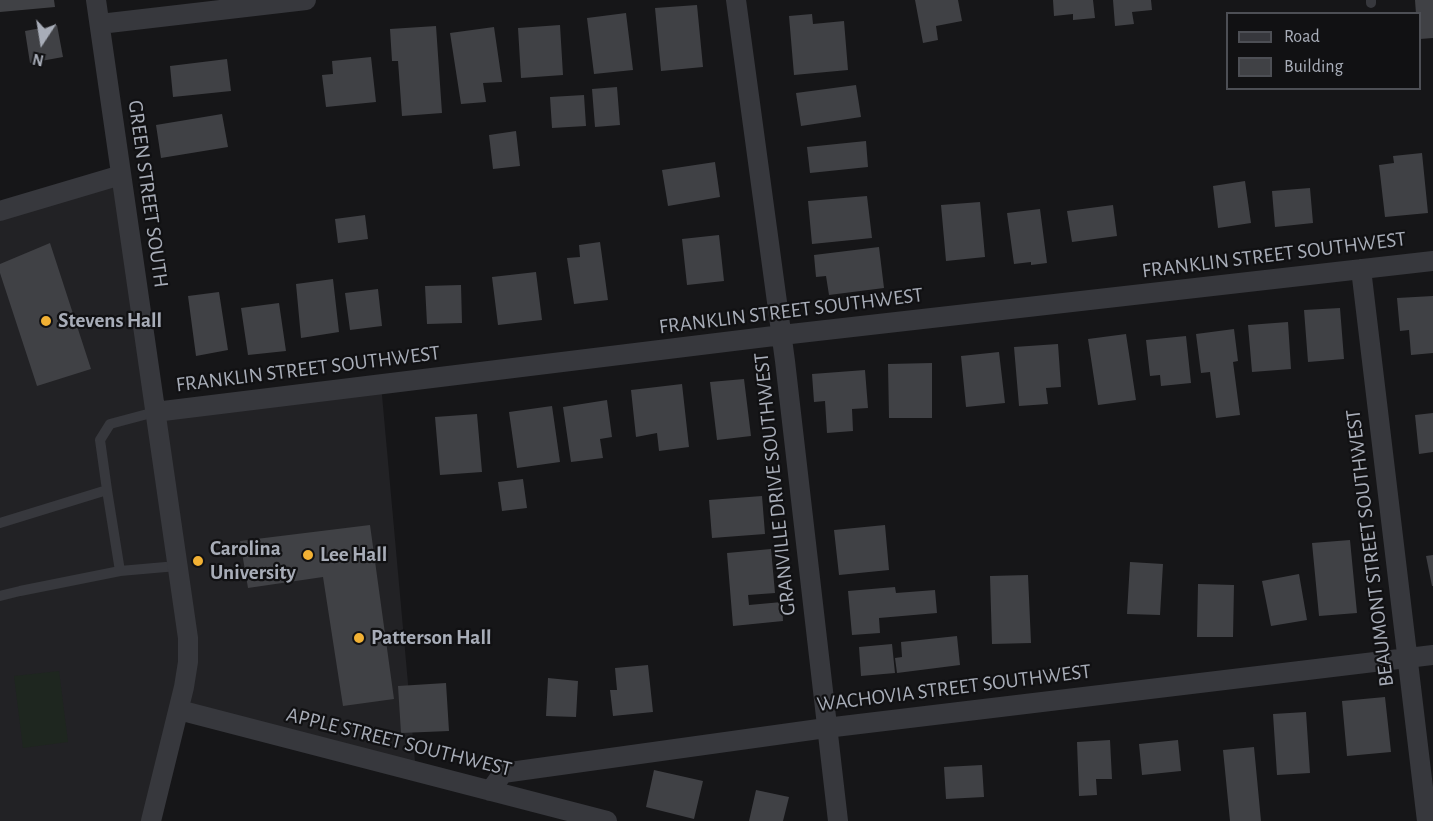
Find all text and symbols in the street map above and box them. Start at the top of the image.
north arrow [12,12,72,72]
legend [1226,12,1421,90]
text: Road [1284,28,1320,46]
text: N [31,51,45,69]
text: Building [1284,58,1343,76]
street label: GREEN STREET SOUTH [122,99,174,289]
street label: FRANKLIN STREET SOUTHWEST [1141,226,1407,284]
street label: FRANKLIN STREET SOUTHWEST [658,282,924,340]
place label: Stevens Hall [58,308,162,334]
marker: Stevens Hall [39,314,53,328]
street label: FRANKLIN STREET SOUTHWEST [175,340,441,398]
street label: GRANVILLE DRIVE SOUTHWEST [749,351,801,617]
street label: BEAUMONT STREET SOUTHWEST [1340,408,1400,688]
place label: Carolina University [210,536,296,586]
place label: Lee Hall [320,542,387,568]
marker: Lee Hall [301,548,315,562]
marker: Carolina University [191,554,205,568]
place label: Patterson Hall [371,625,492,651]
marker: Patterson Hall [352,631,366,645]
street label: WACHOVIA STREET SOUTHWEST [815,659,1093,717]
street label: APPLE STREET SOUTHWEST [284,702,514,782]

